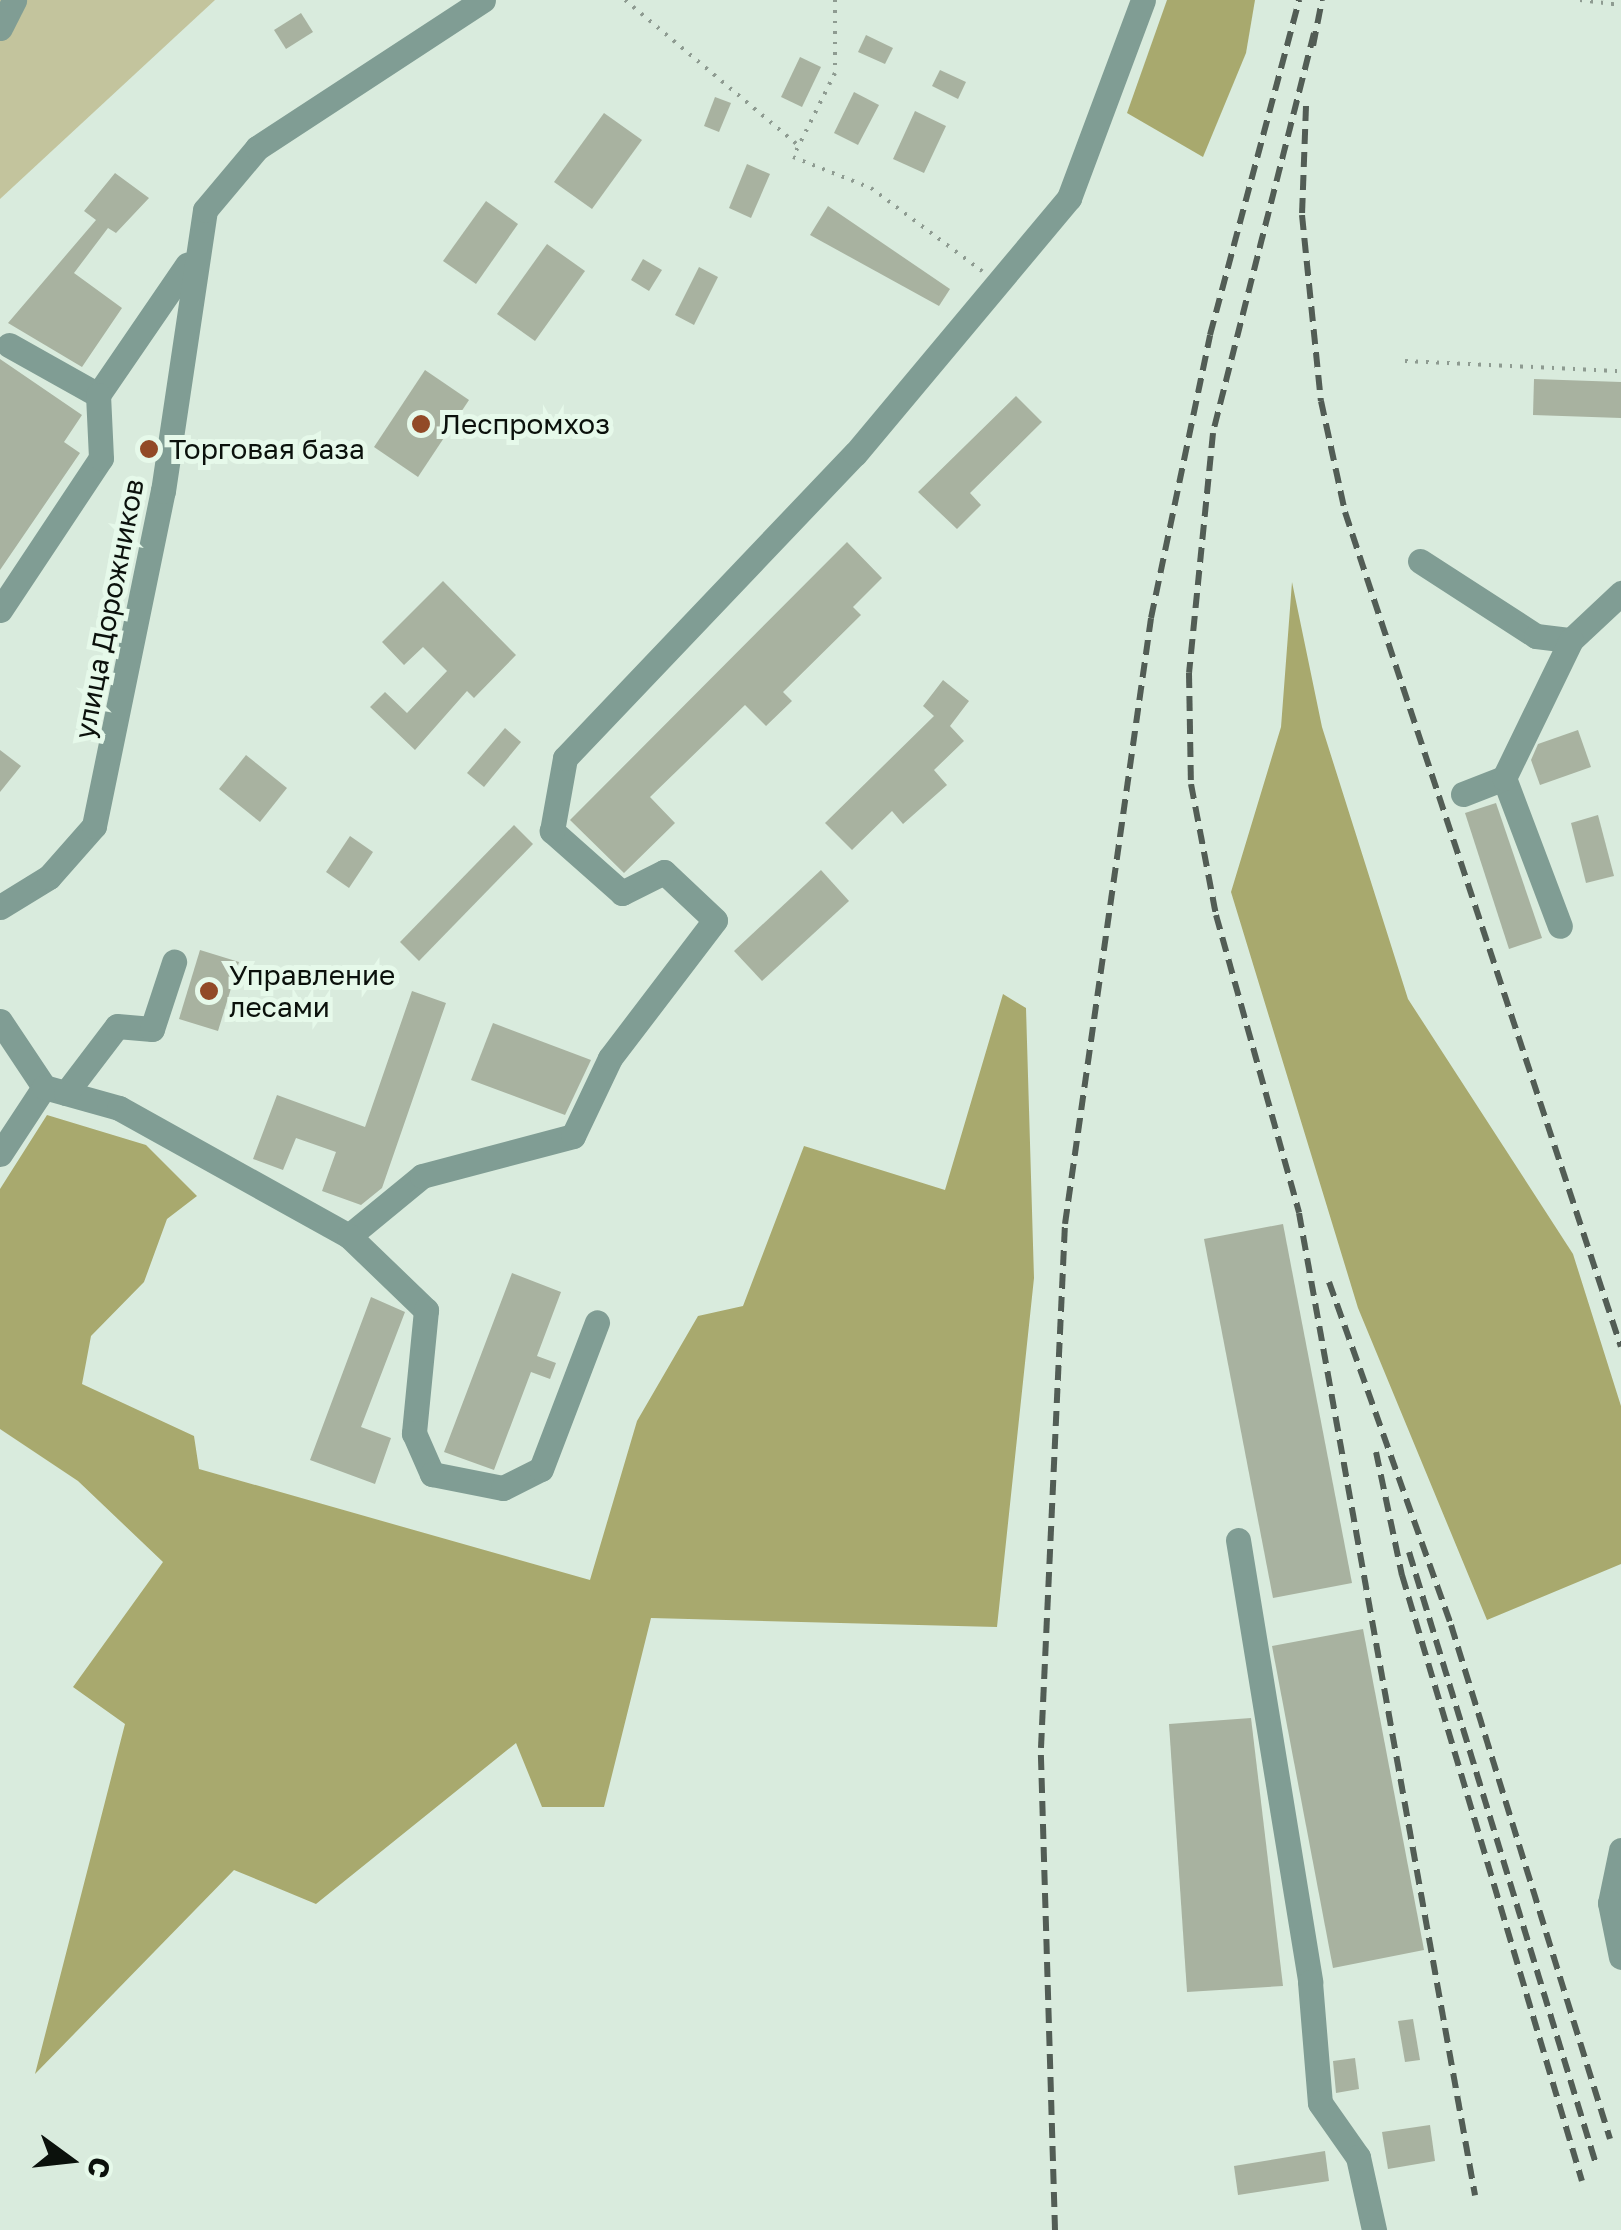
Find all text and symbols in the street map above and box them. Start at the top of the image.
place label: Леспромхоз [441,407,610,441]
marker: Леспромхоз [410,413,432,435]
place label: Торговая база [169,432,365,466]
marker: Торговая база [138,438,160,460]
street label: улица Дорожников [67,476,151,742]
place label: Управление лесами [229,958,395,1024]
marker: Управление лесами [198,980,220,1002]
north arrow [20,2110,120,2210]
text: С [81,2154,118,2182]

